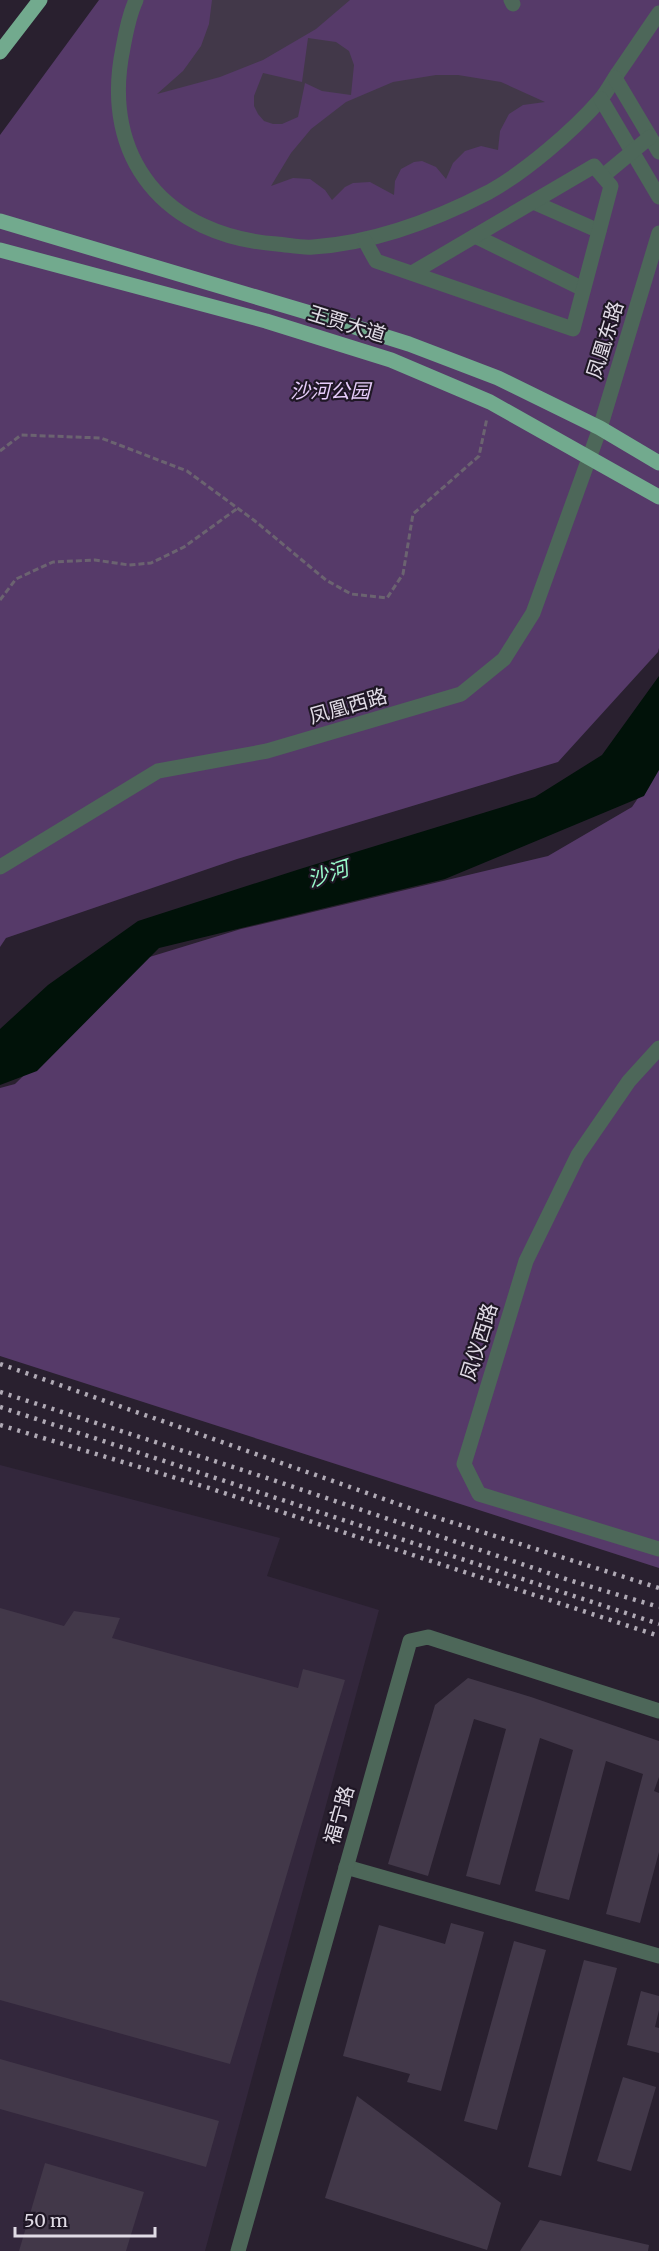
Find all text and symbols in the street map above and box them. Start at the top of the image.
street label: 凤凰东路 [581,298,628,382]
street label: 王贾大道 [305,300,389,347]
park label: 沙河公园 [290,378,373,403]
street label: 凤凰西路 [306,682,390,729]
water label: 沙河 [304,853,356,893]
street label: 凤仪西路 [455,1300,502,1384]
street label: 福宁路 [318,1783,359,1847]
scale bar [15,2200,154,2238]
text: 50 m [24,2209,68,2232]

